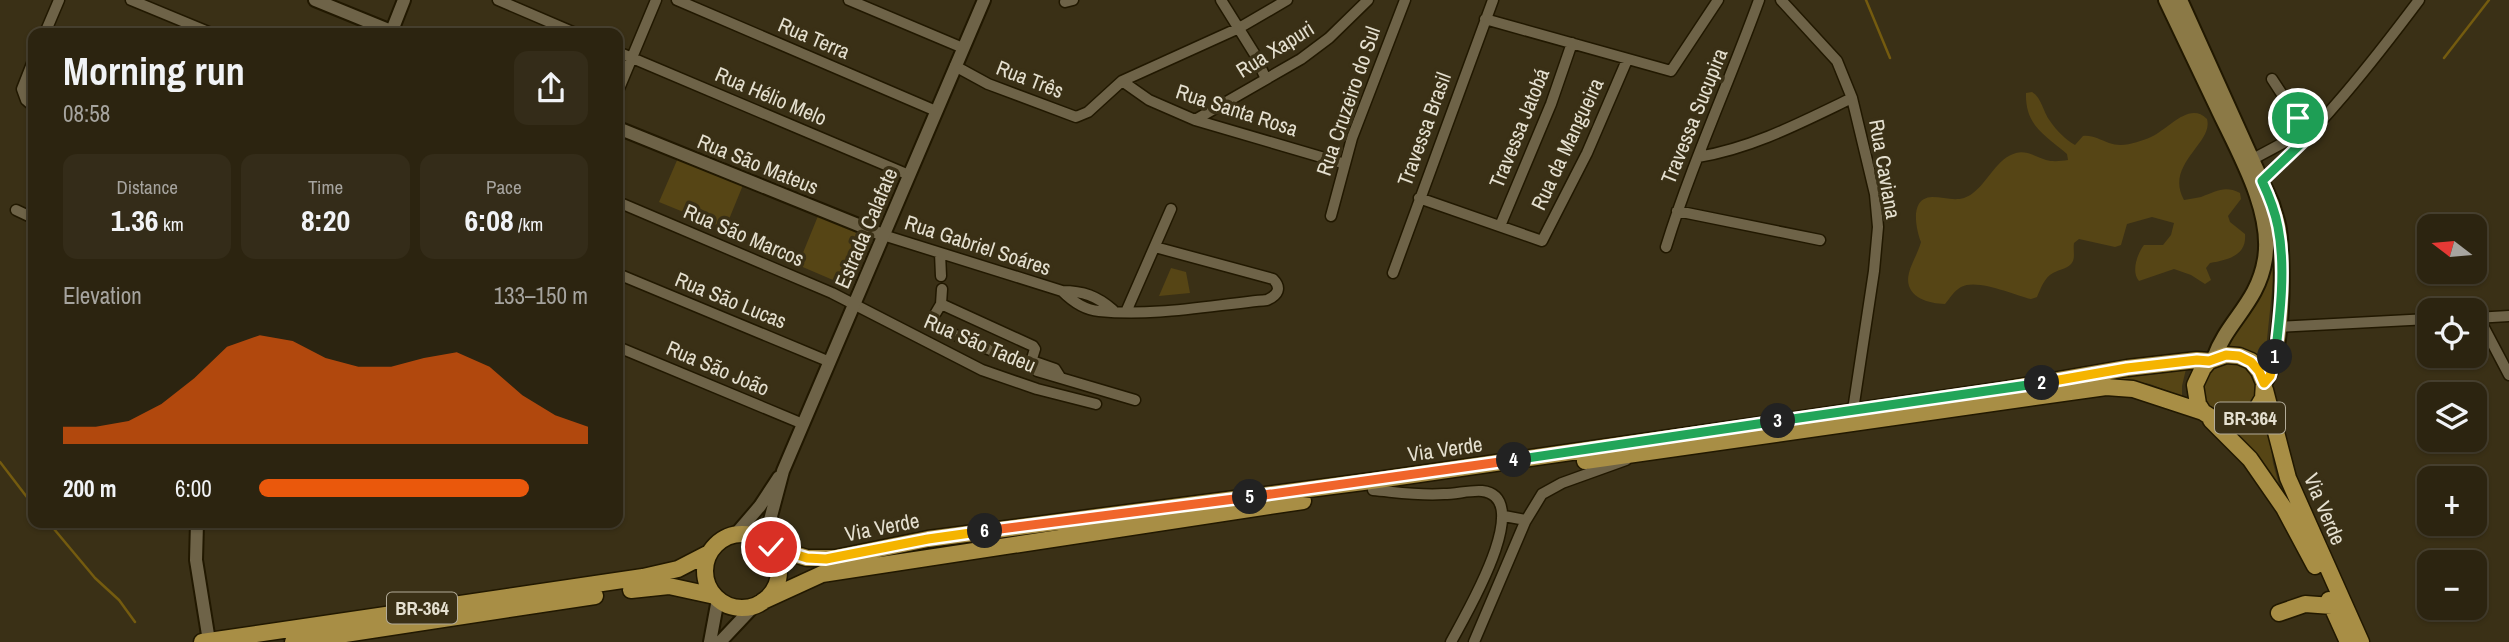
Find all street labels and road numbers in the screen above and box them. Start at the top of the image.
street label: Rua Terra [774,10,855,66]
street label: Rua Xapuri [1230,14,1320,84]
street label: Rua Cruzeiro do Sul [1309,23,1387,179]
street label: Travessa Sucupira [1654,43,1735,188]
street label: Rua Três [992,53,1068,105]
street label: Rua Hélio Melo [711,59,831,133]
street label: Travessa Jatobá [1482,63,1556,192]
street label: Travessa Brasil [1390,68,1458,190]
street label: Rua da Mangueira [1524,73,1610,215]
street label: Rua Santa Rosa [1172,77,1302,143]
street label: Rua Caviana [1862,117,1908,221]
street label: Rua São Mateus [693,127,823,201]
street label: Estrada Calafate [828,163,904,293]
street label: Rua São Marcos [679,197,809,273]
street label: Rua Gabriel Soáres [901,208,1055,282]
street label: Rua São Lucas [671,265,791,335]
street label: Rua São Tadeu [920,306,1040,380]
street label: Rua São João [662,333,774,403]
road number: BR-364 [2215,402,2285,434]
street label: Via Verde [1406,429,1484,469]
street label: Via Verde [2297,469,2353,549]
street label: Via Verde [842,506,922,548]
road number: BR-364 [387,593,457,624]

